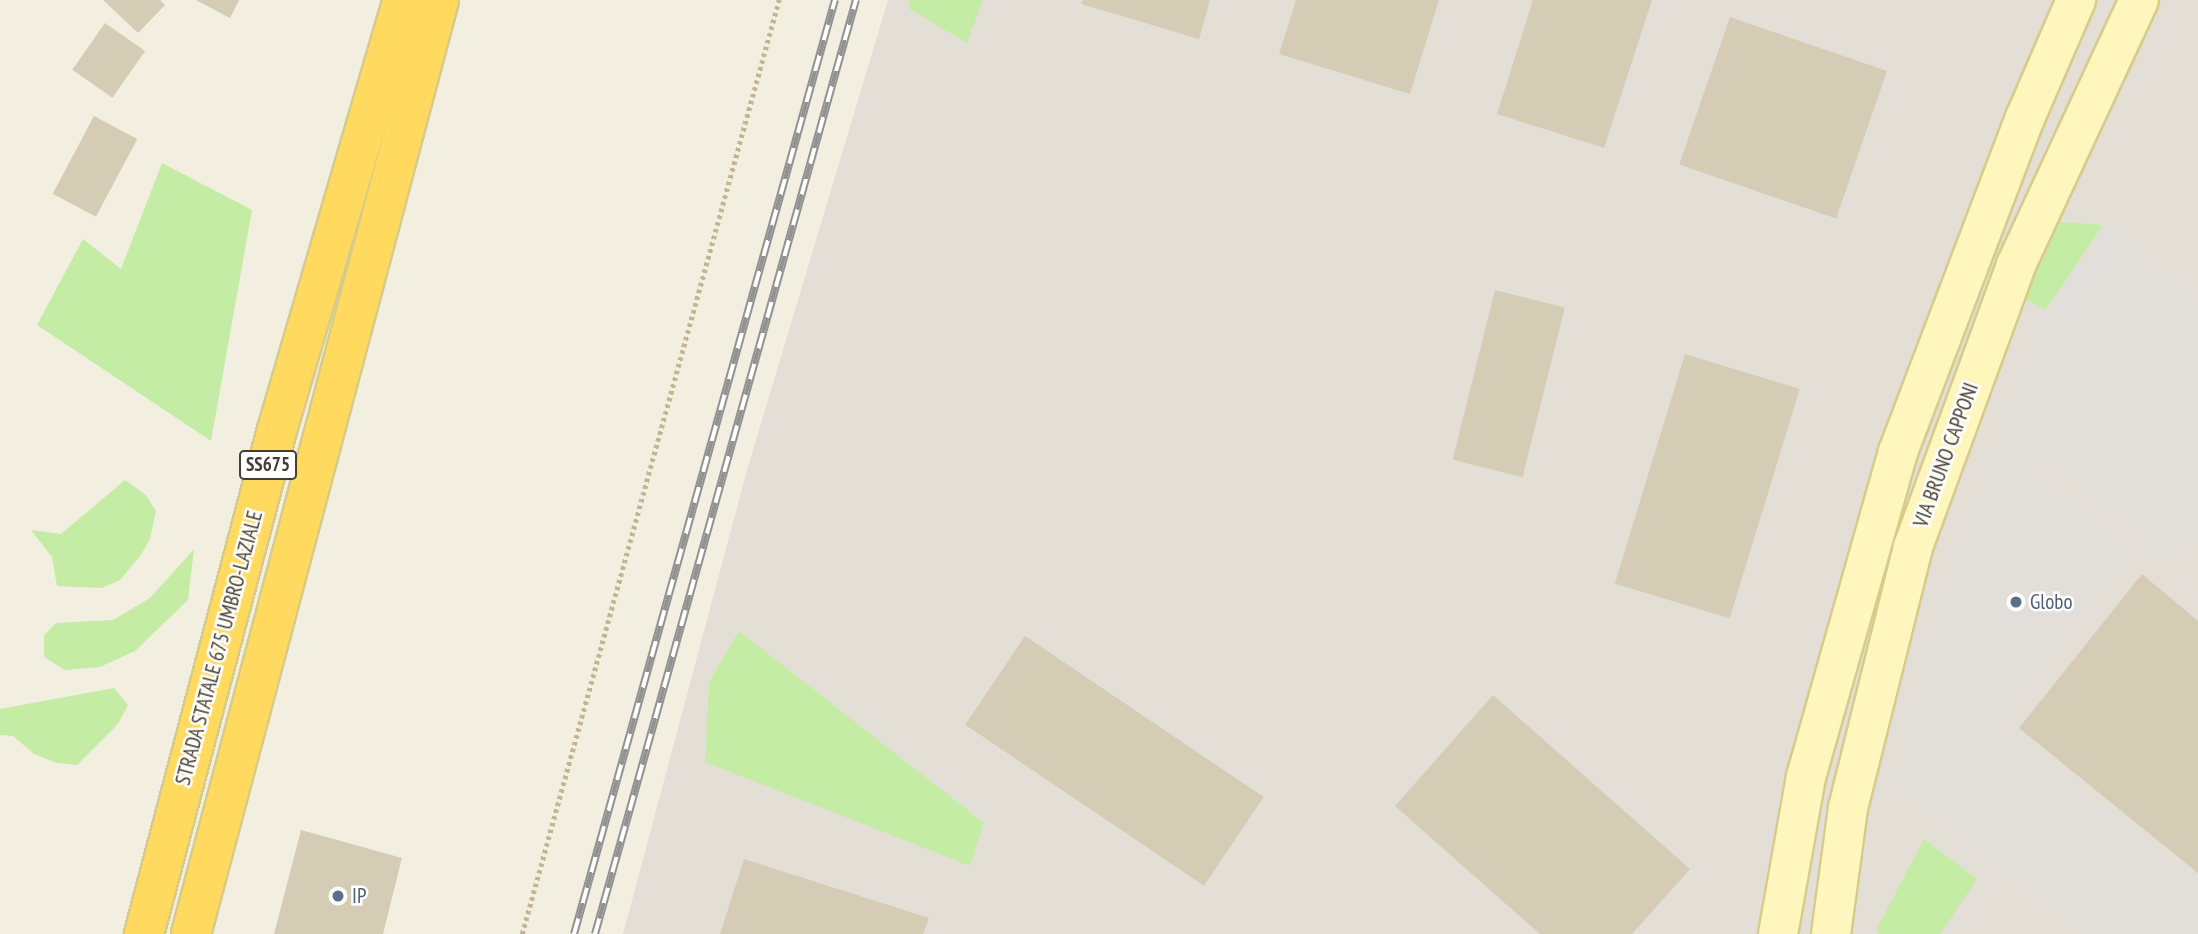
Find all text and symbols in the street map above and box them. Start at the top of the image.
street label: VIA BRUNO CAPPONI [1908,379,1984,531]
road number: SS675 [238,450,298,480]
street label: STRADA STATALE 675 UMBRO-LAZIALE [170,508,268,788]
place label: Globo [2030,589,2072,615]
marker: Globo [2008,594,2024,610]
place label: IP [352,883,366,909]
marker: IP [330,888,346,904]

